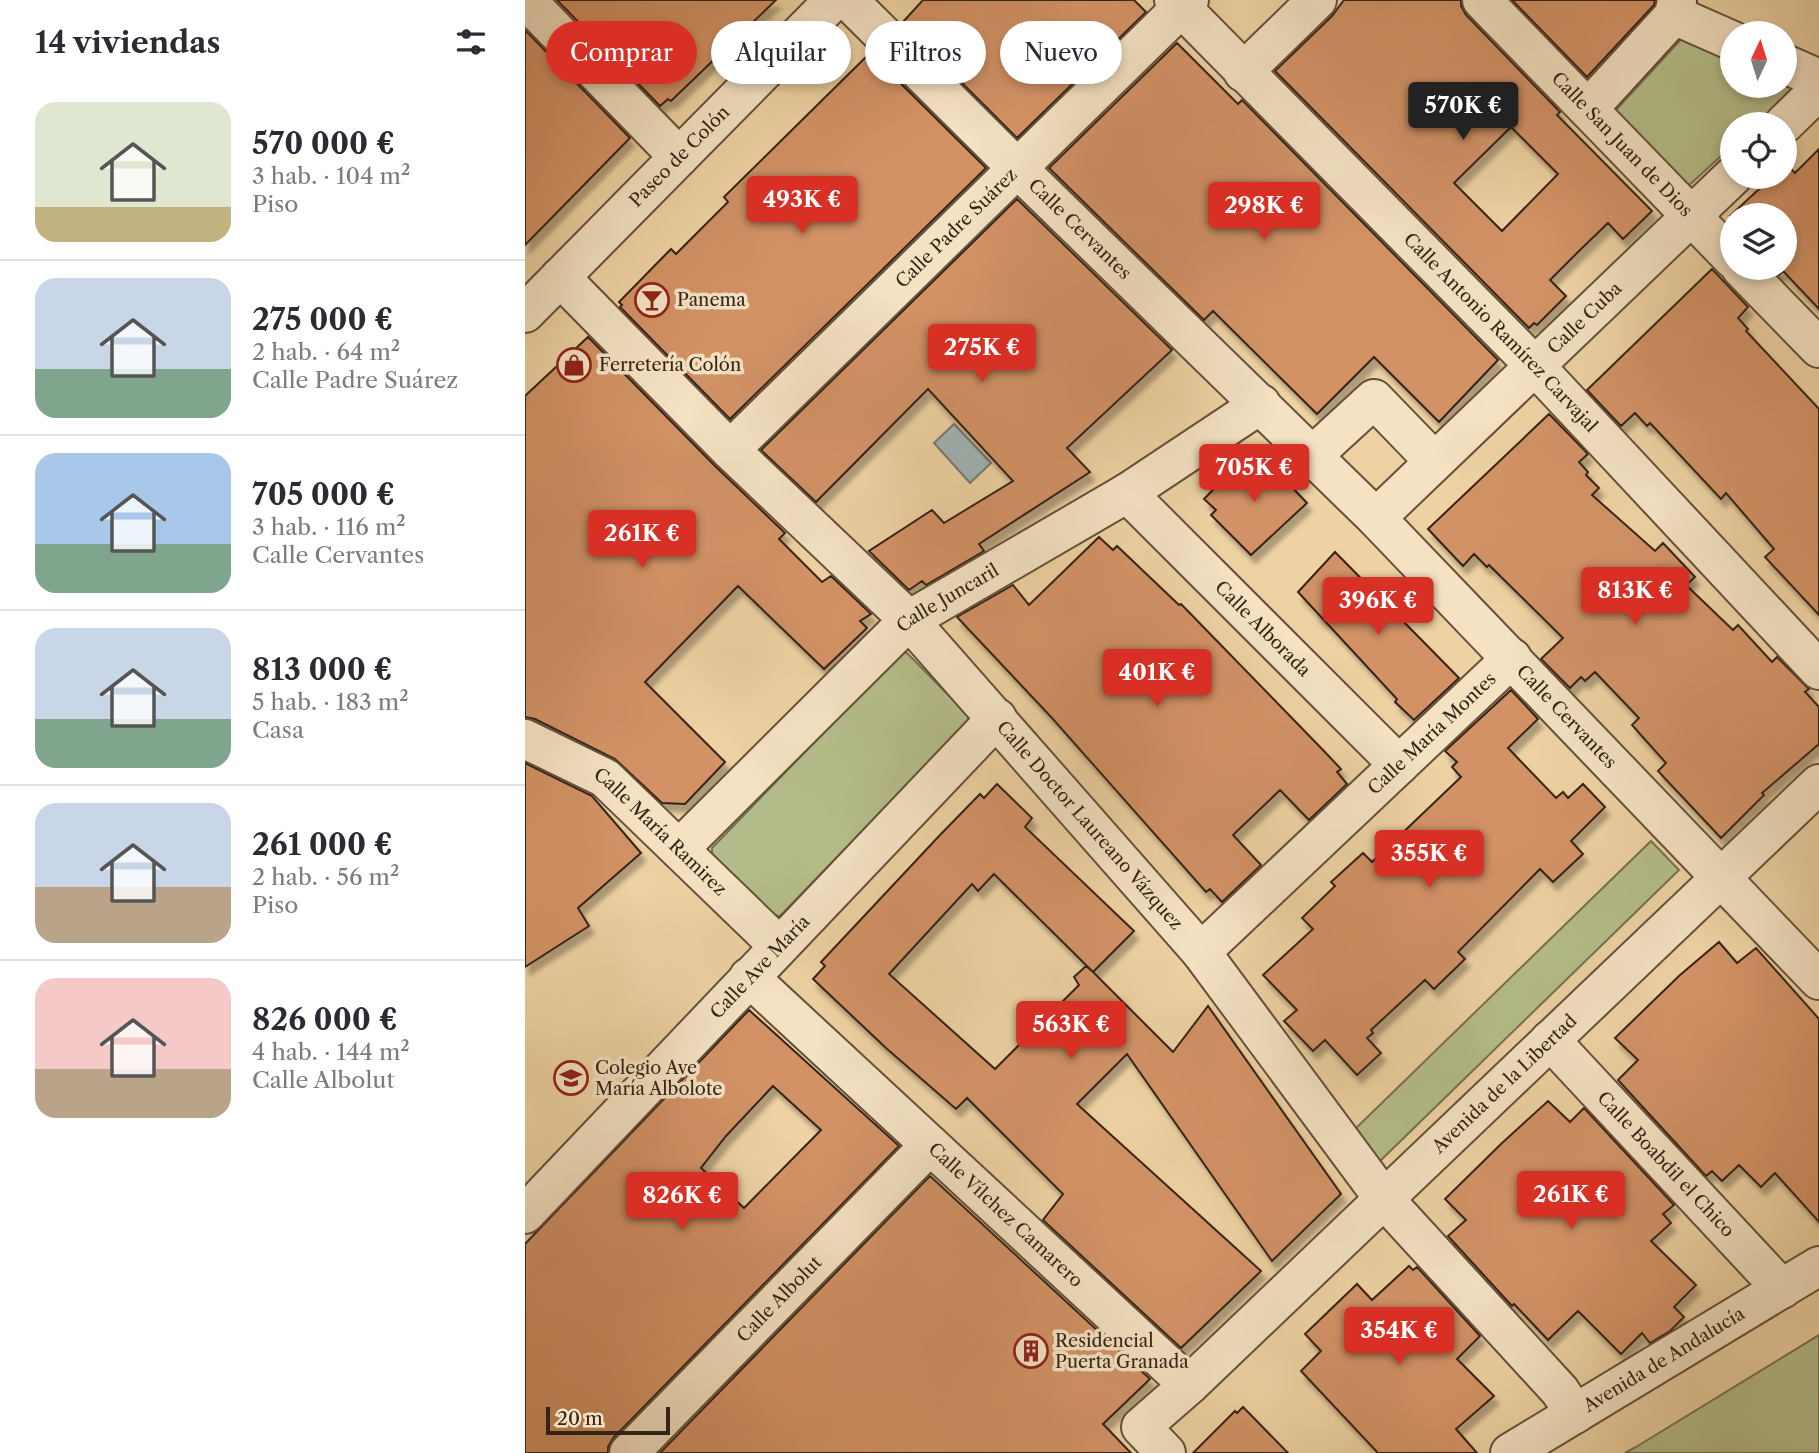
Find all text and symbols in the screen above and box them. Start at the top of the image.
chip: Comprar [546,21,697,84]
chip: Alquilar [711,21,851,84]
chip: Filtros [865,21,986,84]
chip: Nuevo [1000,21,1122,84]
north arrow [1720,21,1797,98]
map controls [1720,21,1797,280]
icon: filters [452,23,490,61]
text: 14 viviendas [35,24,221,61]
street label: Calle San Juan de Dios [1547,67,1697,221]
pin: 570K € [1406,82,1520,142]
text: 570K € [1424,91,1502,119]
street label: Paseo de Colón [625,101,734,212]
button: locate [1720,112,1797,189]
text: 570 000 € [252,125,395,162]
icon: home [91,130,175,214]
text: 3 hab. · 104 m² [252,162,410,190]
street label: Calle Padre Suárez [891,164,1022,292]
street label: Calle Cervantes [1024,174,1136,284]
pin: 493K € [745,176,859,236]
pin: 298K € [1207,182,1321,242]
text: 493K € [763,185,841,213]
text: Piso [252,190,298,218]
text: 298K € [1224,191,1304,219]
button: layers [1720,203,1797,280]
street label: Calle Antonio Ramírez Carvajal [1399,228,1602,437]
street label: Calle Cuba [1543,277,1627,359]
bar icon: Panema [633,281,671,319]
place label: Panema [677,289,746,311]
text: 275 000 € [252,301,393,338]
icon: home [91,306,175,390]
pin: 275K € [925,324,1039,384]
text: 275K € [944,333,1020,361]
text: 2 hab. · 64 m² [252,338,400,366]
shop icon: Ferretería Colón [555,346,593,384]
place label: Ferretería Colón [599,354,741,376]
text: Calle Padre Suárez [252,366,458,394]
pin: 705K € [1197,444,1311,504]
text: 705K € [1215,453,1293,481]
text: 705 000 € [252,476,395,513]
icon: home [91,481,175,565]
pin: 261K € [585,510,699,570]
text: 3 hab. · 116 m² [252,513,406,541]
text: 261K € [604,519,680,547]
text: Calle Cervantes [252,541,424,569]
street label: Calle Juncaril [892,559,1003,637]
pin: 813K € [1578,568,1692,627]
street label: Calle Alborada [1210,576,1316,682]
text: 813K € [1597,576,1673,604]
pin: 396K € [1321,578,1435,637]
text: 396K € [1339,586,1417,614]
pin: 401K € [1100,650,1214,709]
text: 813 000 € [252,651,392,688]
icon: home [91,656,175,740]
text: 401K € [1119,658,1195,686]
street label: Calle Cervantes [1512,660,1621,773]
street label: Calle María Montes [1363,668,1501,799]
text: 5 hab. · 183 m² [252,688,409,716]
text: Casa [252,716,304,744]
street label: Calle Doctor Laureano Vázquez [992,716,1187,934]
street label: Calle María Ramirez [591,763,731,900]
text: 261 000 € [252,826,393,863]
pin: 355K € [1372,830,1486,890]
icon: home [91,831,175,915]
text: 355K € [1391,839,1467,867]
text: 2 hab. · 56 m² [252,863,399,891]
text: Piso [252,891,298,919]
street label: Calle Ave María [706,910,815,1023]
text: 826 000 € [252,1001,398,1038]
pin: 563K € [1014,1002,1128,1061]
icon: home [91,1006,175,1090]
text: 563K € [1032,1010,1110,1038]
street label: Avenida de la Libertad [1427,1010,1581,1159]
text: 4 hab. · 144 m² [252,1038,410,1066]
place label: Colegio Ave María Albolote [595,1057,722,1100]
school or university icon: Colegio Ave María Albolote [552,1059,590,1097]
text: Calle Albolut [252,1066,395,1094]
street label: Calle Boabdil el Chico [1593,1087,1739,1242]
street label: Calle Vílchez Camarero [924,1138,1087,1292]
pin: 826K € [625,1172,739,1232]
pin: 261K € [1514,1172,1628,1231]
text: 261K € [1533,1180,1609,1208]
text: 826K € [642,1181,722,1209]
street label: Calle Albolut [732,1251,827,1347]
street label: Avenida de Andalucía [1579,1302,1749,1418]
pin: 354K € [1342,1308,1456,1367]
text: 354K € [1360,1316,1438,1344]
place label: Residencial Puerta Granada [1055,1330,1189,1373]
building icon: Residencial Puerta Granada [1012,1332,1050,1370]
scale bar [546,1404,670,1436]
text: 20 m [557,1407,603,1430]

